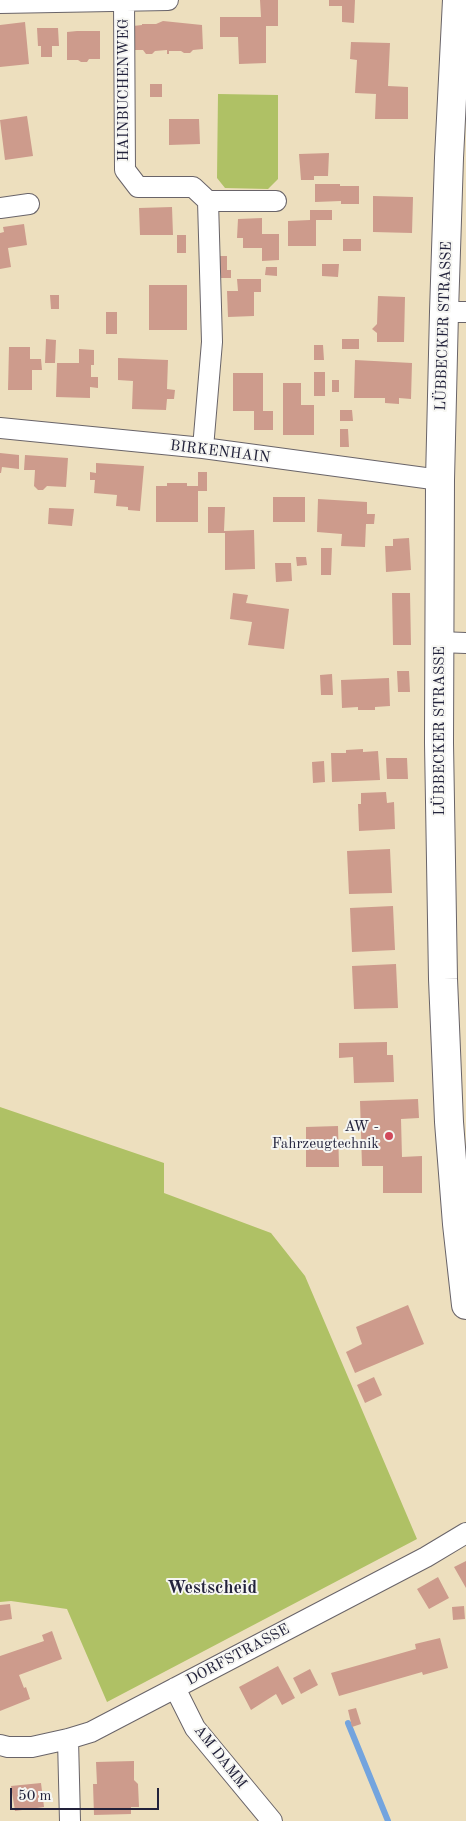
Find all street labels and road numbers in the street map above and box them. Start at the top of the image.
street label: HAINBUCHENWEG [115,19,133,161]
street label: LÜBBECKER STRASSE [432,241,456,411]
street label: BIRKENHAIN [169,437,271,467]
street label: LÜBBECKER STRASSE [431,646,449,816]
street label: DORFSTRASSE [183,1620,293,1690]
street label: AM DAMM [190,1722,250,1792]

